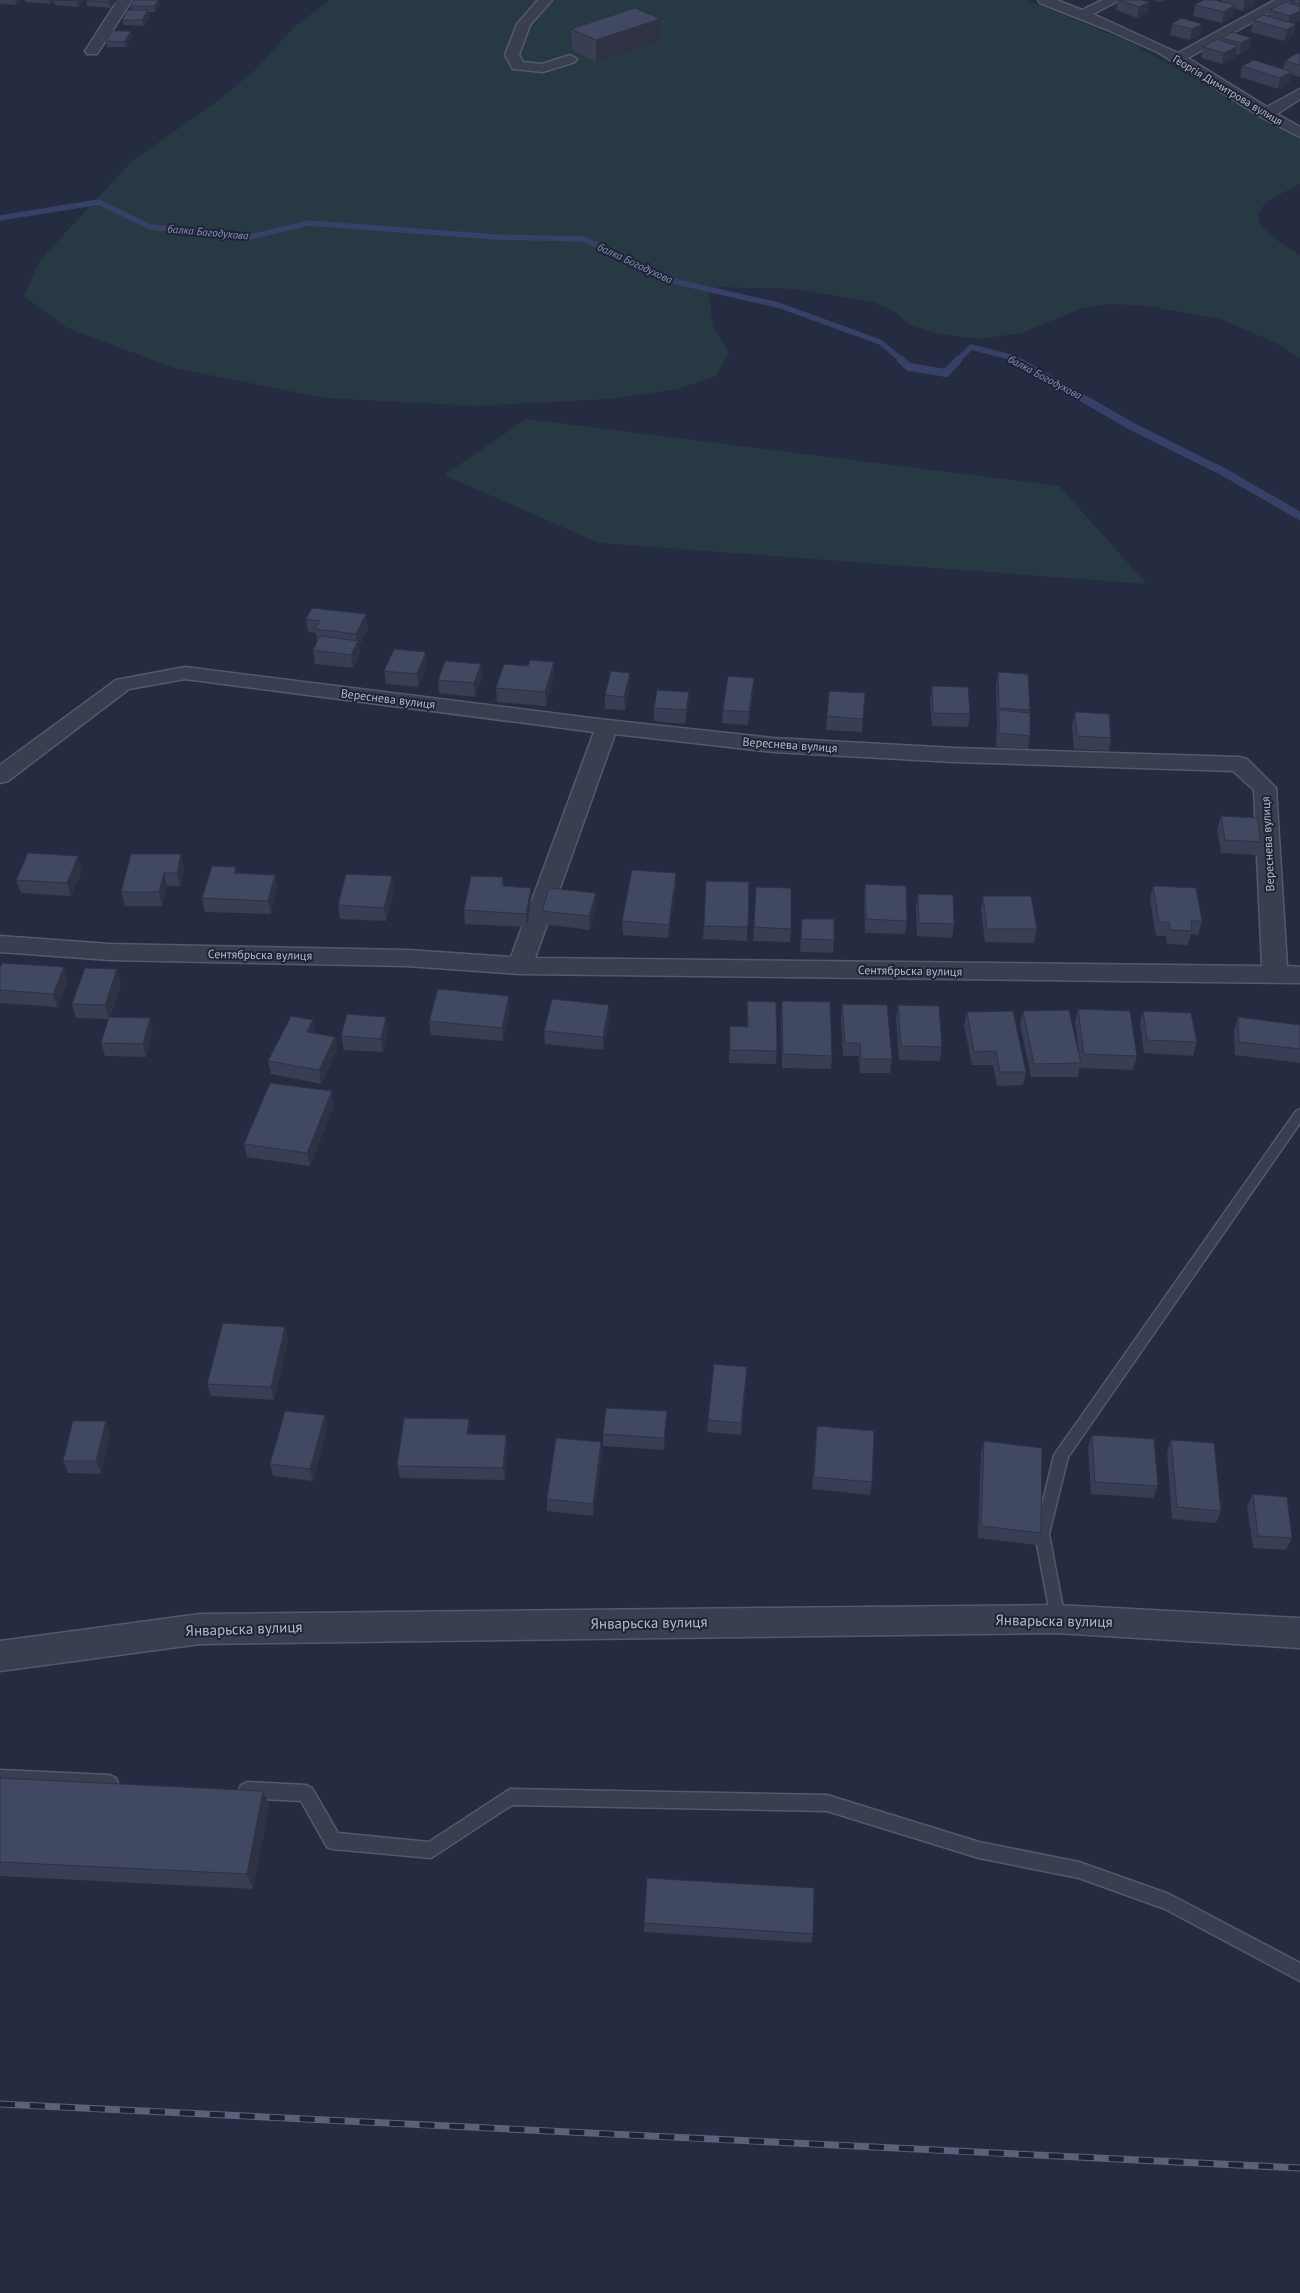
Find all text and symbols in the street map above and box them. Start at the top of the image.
street label: Георгія Димитрова вулиця [1171,52,1285,128]
water label: балка Богодухова [167,221,250,243]
water label: балка Богодухова [595,239,675,287]
water label: балка Богодухова [1006,352,1085,403]
street label: Вереснева вулиця [340,685,436,712]
street label: Вереснева вулиця [742,734,838,755]
street label: Вереснева вулиця [1258,796,1277,892]
street label: Сентябрьска вулиця [208,946,312,963]
street label: Сентябрьска вулиця [858,962,962,979]
street label: Январьска вулиця [995,1610,1113,1631]
street label: Январьска вулиця [590,1612,708,1633]
street label: Январьска вулиця [185,1617,303,1640]

